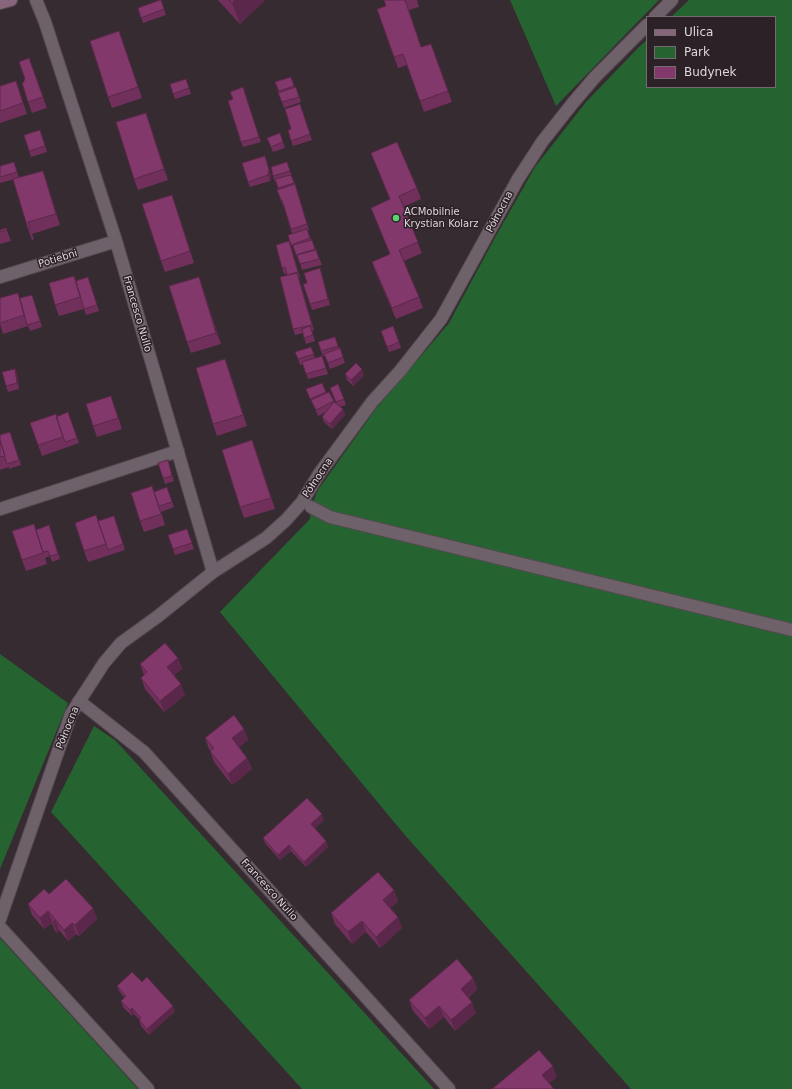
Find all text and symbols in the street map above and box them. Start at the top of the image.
legend [646,16,776,88]
text: Ulica [684,25,713,39]
text: Park [684,45,710,59]
text: Budynek [684,65,737,79]
street label: Północna [484,189,516,235]
place label: ACMobilnie Krystian Kolarz [404,206,479,230]
marker: ACMobilnie Krystian Kolarz [391,213,401,223]
street label: Potiebni [37,247,79,271]
street label: Francesco Nullo [120,274,154,354]
street label: Północna [300,456,336,500]
street label: Północna [54,705,82,751]
street label: Francesco Nullo [238,857,300,923]

